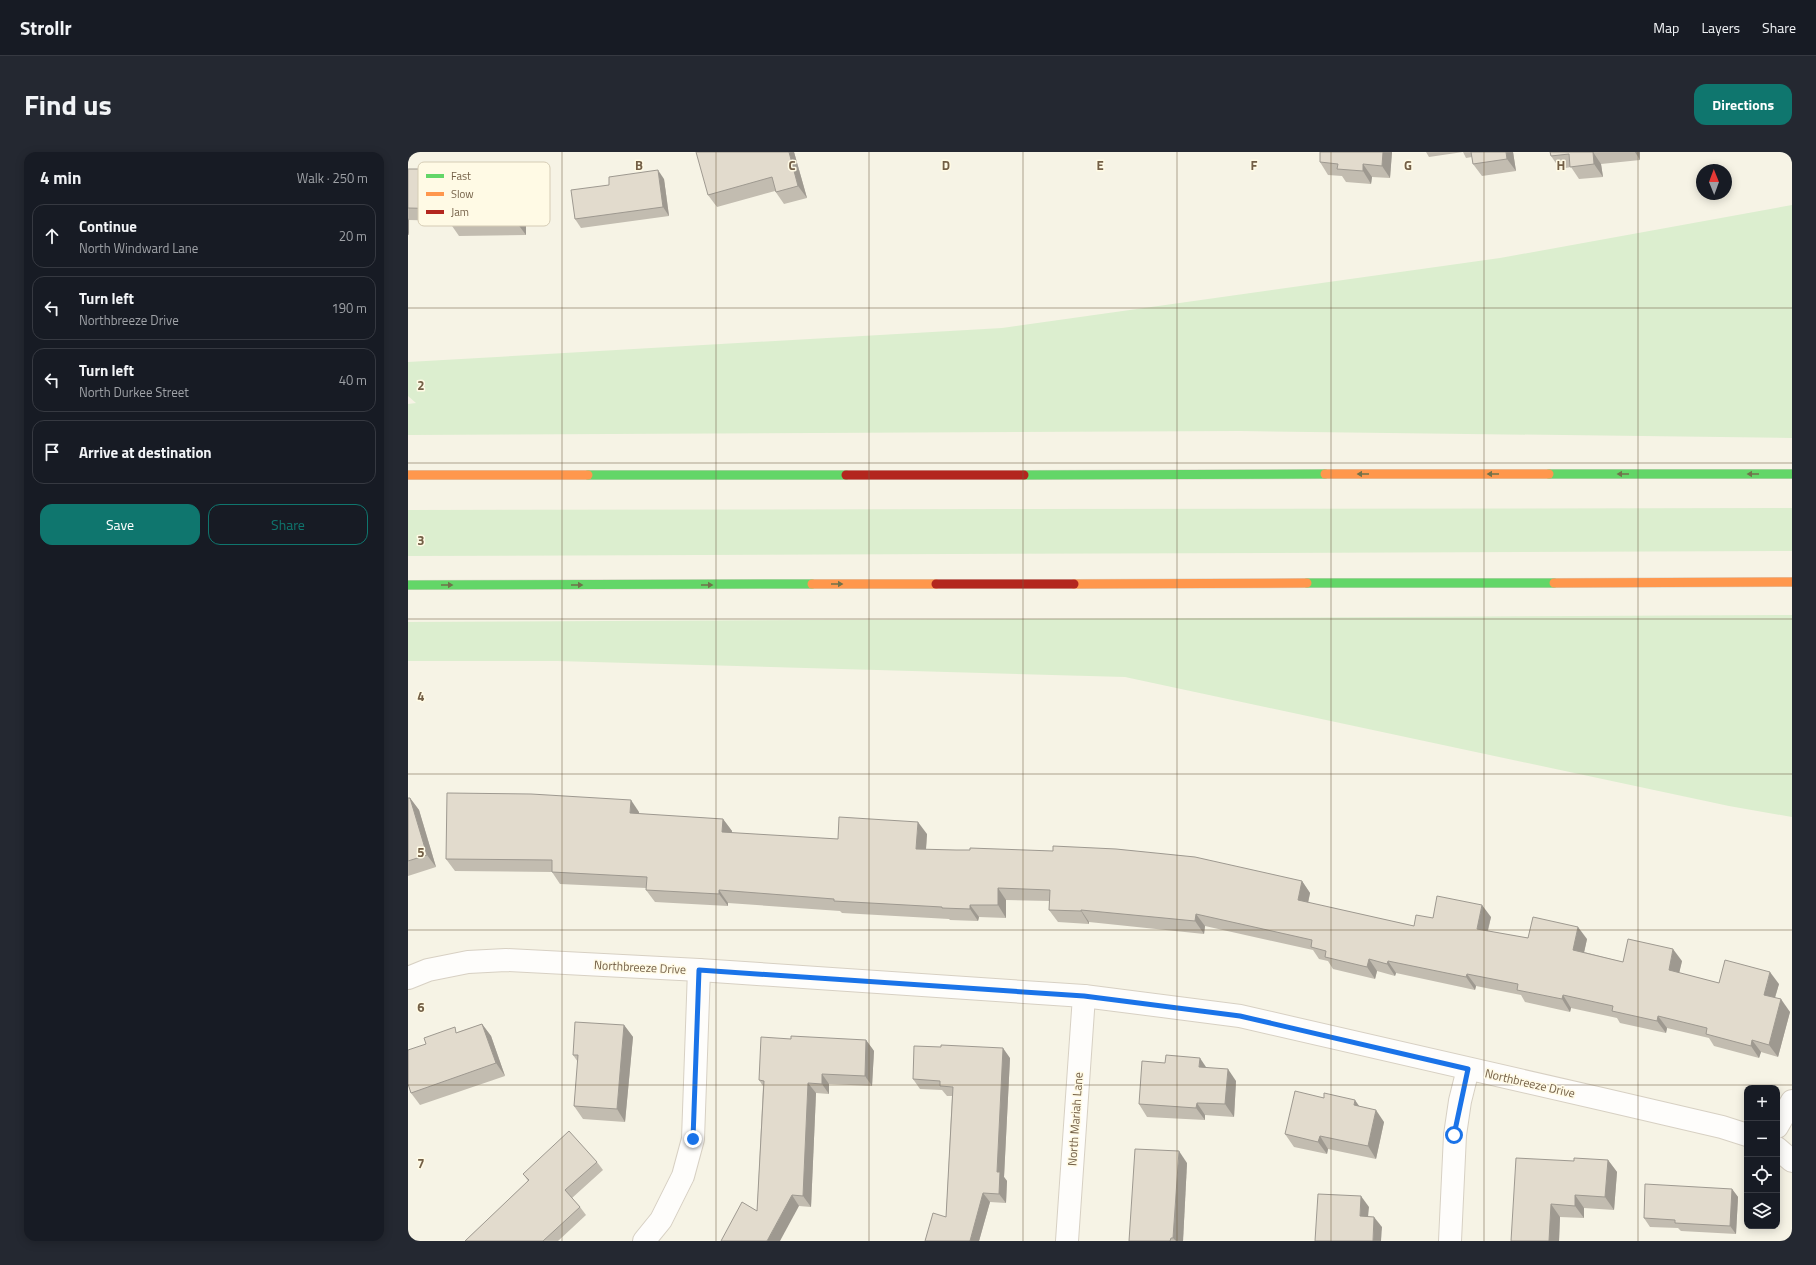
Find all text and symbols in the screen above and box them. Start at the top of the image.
text: Strollr [20,13,72,42]
text: Map [1653,17,1679,38]
text: Layers [1701,17,1740,38]
text: Share [1762,17,1796,38]
text: Find us [24,83,112,126]
button: Directions [1694,84,1792,125]
text: B [635,155,643,175]
text: C [788,155,796,175]
text: D [942,155,950,175]
text: E [1096,155,1104,175]
text: F [1251,155,1258,175]
text: G [1404,155,1412,175]
text: H [1557,155,1565,175]
legend [418,162,550,226]
north arrow [1696,164,1732,200]
text: 4 min [40,165,81,191]
text: Walk · 250 m [297,168,368,188]
text: Fast [451,168,471,184]
text: Slow [451,186,474,202]
text: Jam [451,204,469,220]
text: Continue [79,215,137,238]
icon: ahead [41,225,63,247]
text: 20 m [339,226,367,246]
text: North Windward Lane [79,238,198,258]
text: Turn left [79,287,134,310]
icon: left [41,297,63,319]
text: 190 m [331,298,367,318]
text: Northbreeze Drive [79,310,179,330]
text: Turn left [79,359,134,382]
icon: left [41,369,63,391]
text: 40 m [339,370,367,390]
text: 2 [417,375,425,395]
text: North Durkee Street [79,382,189,402]
icon: arrive [41,441,63,463]
text: Arrive at destination [79,441,212,464]
one-way arrow [1356,471,1369,477]
one-way arrow [1486,471,1499,477]
one-way arrow [1616,471,1629,477]
one-way arrow [1746,471,1759,477]
button: Save [40,504,200,545]
button: Share [208,504,368,545]
text: 3 [417,530,425,550]
one-way arrow [831,581,844,587]
one-way arrow [441,582,454,588]
one-way arrow [571,582,584,588]
one-way arrow [701,582,714,588]
text: 4 [417,686,425,706]
text: 5 [417,842,425,862]
street label: Northbreeze Drive [594,955,686,979]
text: 6 [417,997,425,1017]
street label: Northbreeze Drive [1483,1063,1577,1103]
street label: North Mariah Lane [1062,1071,1088,1167]
map controls [1744,1085,1780,1229]
button: + [1744,1085,1780,1121]
button: − [1744,1121,1780,1157]
route start [1445,1126,1463,1144]
route end [684,1130,702,1148]
text: 7 [417,1153,425,1173]
button: locate [1744,1157,1780,1193]
button: layers [1744,1193,1780,1229]

